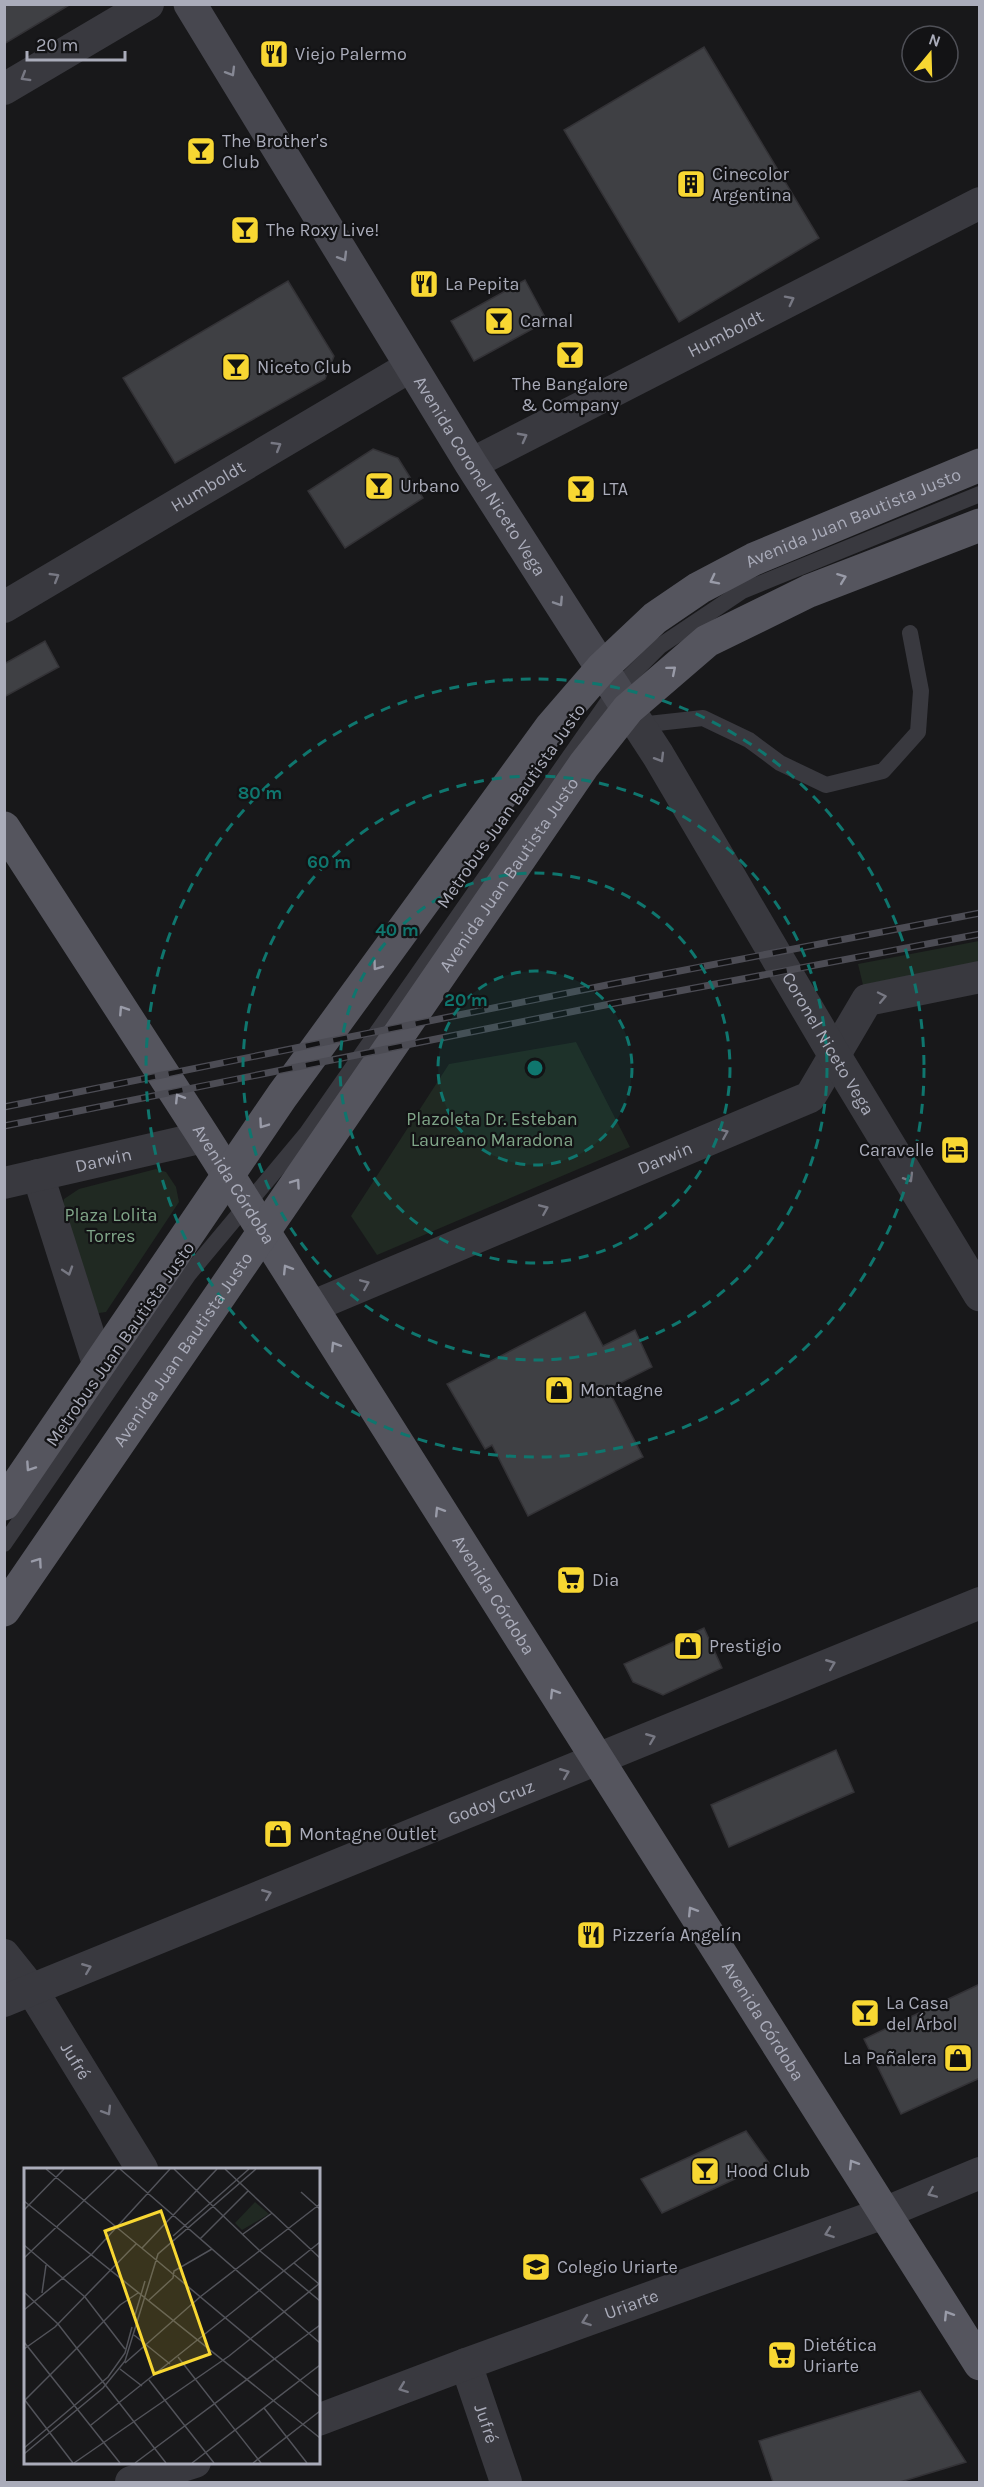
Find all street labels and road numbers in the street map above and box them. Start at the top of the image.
street label: Humboldt [684,305,768,362]
street label: Avenida Coronel Niceto Vega [409,372,551,580]
street label: Humboldt [167,456,249,517]
street label: Avenida Juan Bautista Justo [741,463,964,573]
street label: Metrobus Juan Bautista Justo [432,699,590,913]
street label: Avenida Juan Bautista Justo [434,773,583,976]
street label: Coronel Niceto Vega [777,968,879,1119]
street label: Avenida Córdoba [188,1120,280,1248]
street label: Darwin [634,1137,696,1179]
street label: Darwin [73,1143,134,1177]
street label: Metrobus Juan Bautista Justo [41,1237,199,1451]
street label: Avenida Juan Bautista Justo [108,1248,257,1451]
street label: Avenida Córdoba [448,1531,540,1659]
street label: Godoy Cruz [444,1775,538,1830]
street label: Avenida Córdoba [717,1957,809,2085]
street label: Jufré [56,2038,95,2084]
street label: Uriarte [601,2284,661,2324]
street label: Jufré [469,2401,503,2446]

